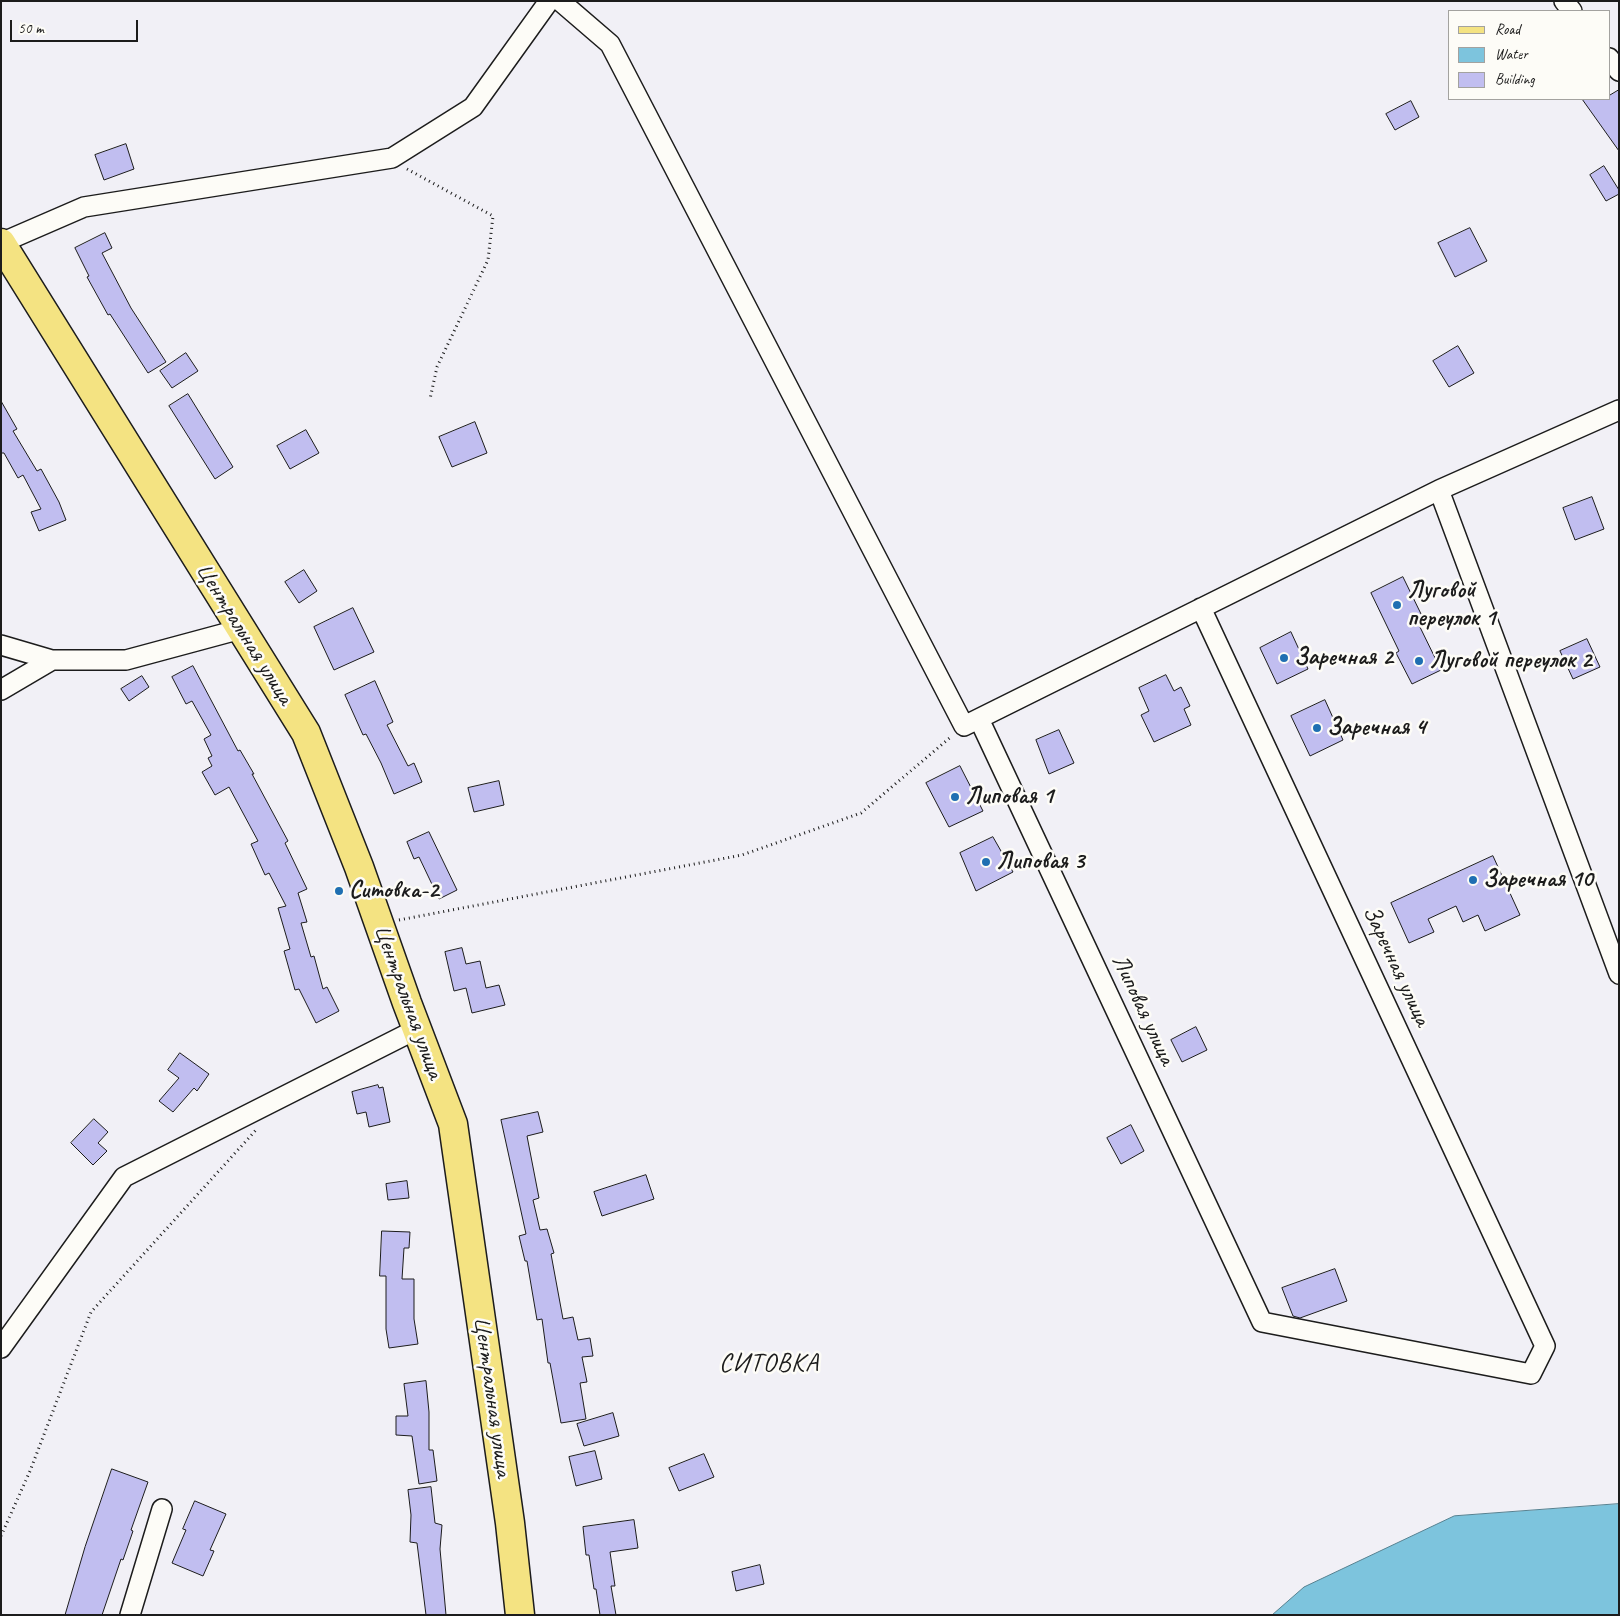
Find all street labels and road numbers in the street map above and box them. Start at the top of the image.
street label: Центральная улица [189,558,299,710]
street label: Заречная улица [1356,901,1436,1031]
street label: Центральная улица [367,921,449,1083]
street label: Липовая улица [1105,950,1181,1070]
street label: Центральная улица [466,1315,518,1479]

